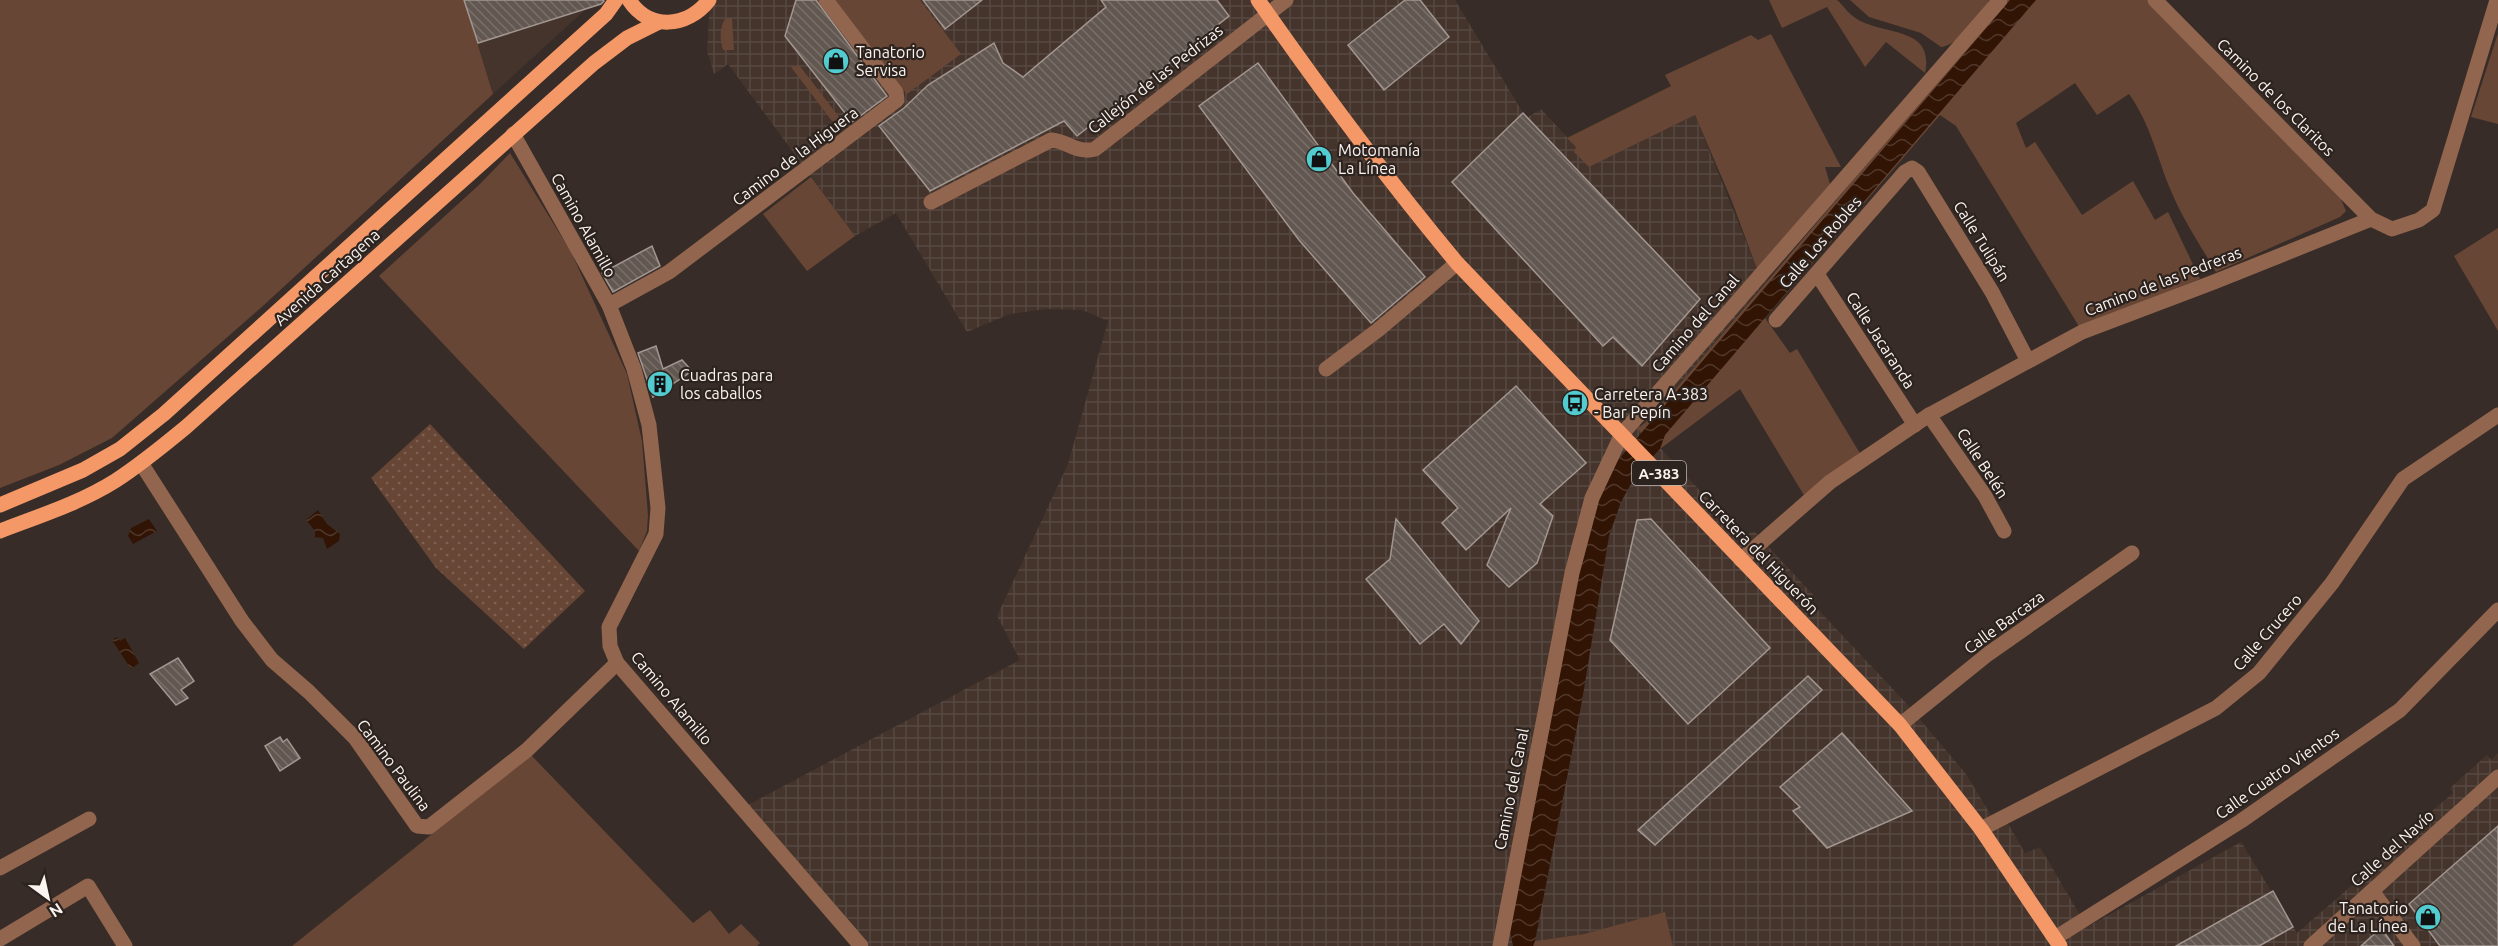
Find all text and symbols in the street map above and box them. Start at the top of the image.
street label: Callejón de las Pedrizas [1084,21,1226,137]
street label: Camino de los Claritos [2214,35,2339,160]
place label: Tanatorio Servisa [856,43,925,79]
shop icon: Tanatorio Servisa [821,46,851,76]
street label: Camino de la Higuera [729,103,861,209]
place label: Motomanía La Línea [1338,141,1420,177]
shop icon: Motomanía La Línea [1304,144,1334,174]
street label: Camino Alamillo [548,170,620,280]
street label: Calle Los Robles [1775,192,1865,292]
street label: Calle Tulipán [1950,198,2014,284]
street label: Avenida Cartagena [271,225,383,329]
street label: Camino de las Pedreras [2082,243,2244,319]
street label: Camino del Canal [1648,270,1742,376]
street label: Calle Jacaranda [1843,288,1919,392]
place label: Cuadras para los caballos [680,366,773,402]
building icon: Cuadras para los caballos [645,369,675,399]
place label: Carretera A-383 - Bar Pepín [1594,385,1708,421]
bus stop icon: Carretera A-383 - Bar Pepín [1560,388,1590,418]
street label: Calle Belén [1954,425,2012,501]
road number: A-383 [1632,461,1686,485]
street label: Carretera del Higuerón [1695,486,1823,618]
street label: Calle Barcaza [1960,587,2048,657]
street label: Calle Crucero [2229,590,2305,674]
street label: Camino Alamillo [628,648,716,748]
street label: Camino Paulina [354,716,434,814]
street label: Calle Cuatro Vientos [2212,724,2342,822]
street label: Camino del Canal [1490,727,1532,851]
street label: Calle del Navío [2347,806,2437,890]
north arrow [18,868,78,928]
place label: Tanatorio de La Línea [2328,899,2408,935]
text: N [46,900,66,921]
shop icon: Tanatorio de La Línea [2413,902,2443,932]

